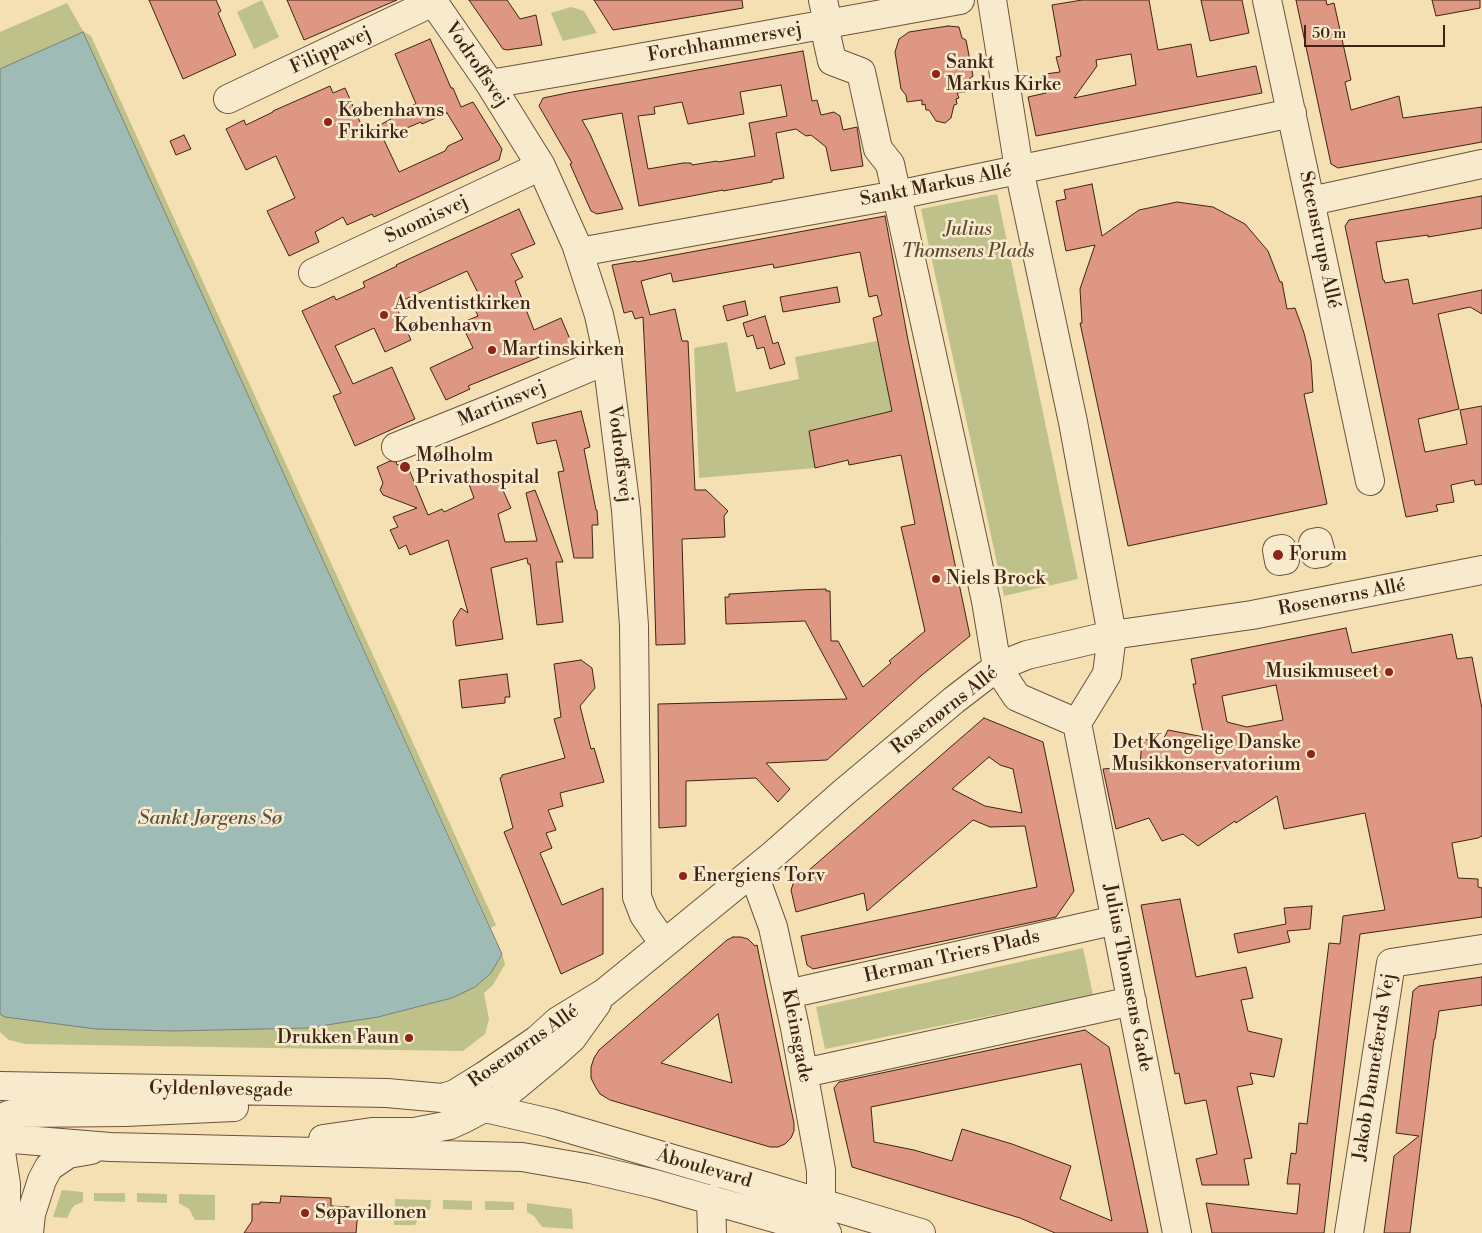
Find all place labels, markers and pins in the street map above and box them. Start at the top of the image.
place label: Sankt Markus Kirke [946,52,1061,96]
marker: Sankt Markus Kirke [930,68,942,80]
place label: Københavns Frikirke [338,100,444,144]
marker: Københavns Frikirke [322,116,334,128]
place label: Adventistkirken København [394,293,531,337]
marker: Adventistkirken København [378,309,390,321]
place label: Martinskirken [502,339,625,361]
marker: Martinskirken [486,344,498,356]
place label: Mølholm Privathospital [416,445,539,489]
marker: Mølholm Privathospital [398,460,412,474]
place label: Forum [1289,544,1347,566]
marker: Forum [1271,548,1285,562]
place label: Niels Brock [946,568,1045,590]
marker: Niels Brock [930,573,942,585]
place label: Musikmuseet [1265,661,1379,683]
marker: Musikmuseet [1383,666,1395,678]
place label: Det Kongelige Danske Musikkonservatorium [1112,732,1301,776]
marker: Det Kongelige Danske Musikkonservatorium [1305,748,1317,760]
place label: Energiens Torv [693,865,825,887]
marker: Energiens Torv [677,870,689,882]
place label: Drukken Faun [277,1027,399,1049]
marker: Drukken Faun [403,1032,415,1044]
place label: Søpavillonen [315,1202,427,1224]
marker: Søpavillonen [299,1207,311,1219]

